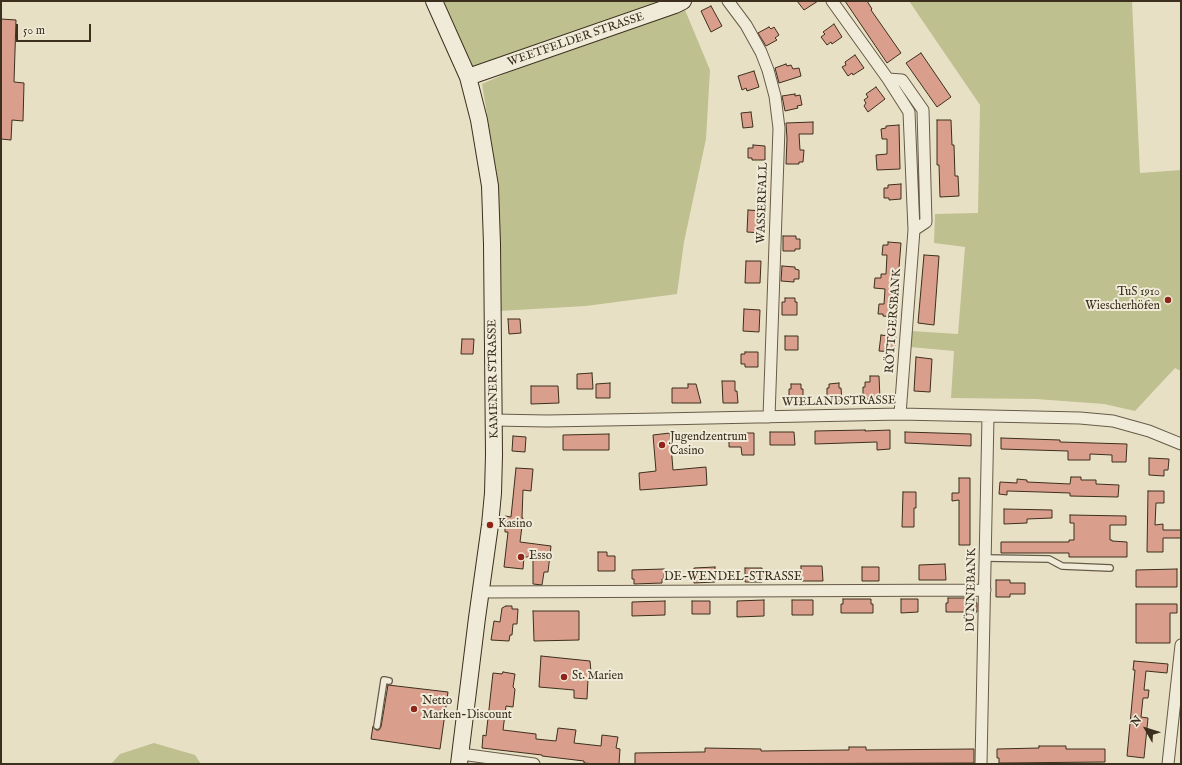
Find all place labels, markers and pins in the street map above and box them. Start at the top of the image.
place label: TuS 1910 Wiescherhöfen [1085,286,1160,314]
marker: TuS 1910 Wiescherhöfen [1163,295,1173,305]
place label: Jugendzentrum Casino [670,431,747,459]
marker: Jugendzentrum Casino [657,440,667,450]
place label: Kasino [498,518,532,532]
marker: Kasino [485,520,495,530]
place label: Esso [529,550,552,564]
marker: Esso [516,552,526,562]
place label: St. Marien [572,670,623,684]
marker: St. Marien [559,672,569,682]
place label: Netto Marken-Discount [422,695,512,723]
marker: Netto Marken-Discount [409,704,419,714]

